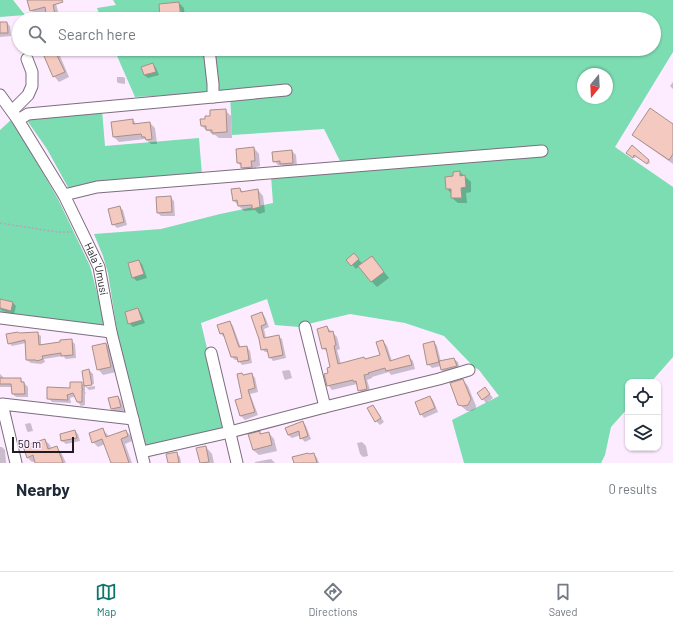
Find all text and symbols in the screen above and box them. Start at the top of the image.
search box [12,12,661,56]
icon: search [26,23,48,45]
text: Search here [58,25,136,43]
north arrow [577,68,613,104]
street label: Hala 'Umusi [82,240,111,296]
map controls [625,379,661,451]
button: locate [625,379,661,415]
button: layers [625,415,661,451]
scale bar [12,435,74,454]
text: 50 m [18,437,41,450]
text: Nearby [16,479,70,499]
text: 0 results [608,481,657,497]
tab: Map [95,581,117,618]
tab: Directions [308,581,358,618]
tab: Saved [549,581,578,618]

